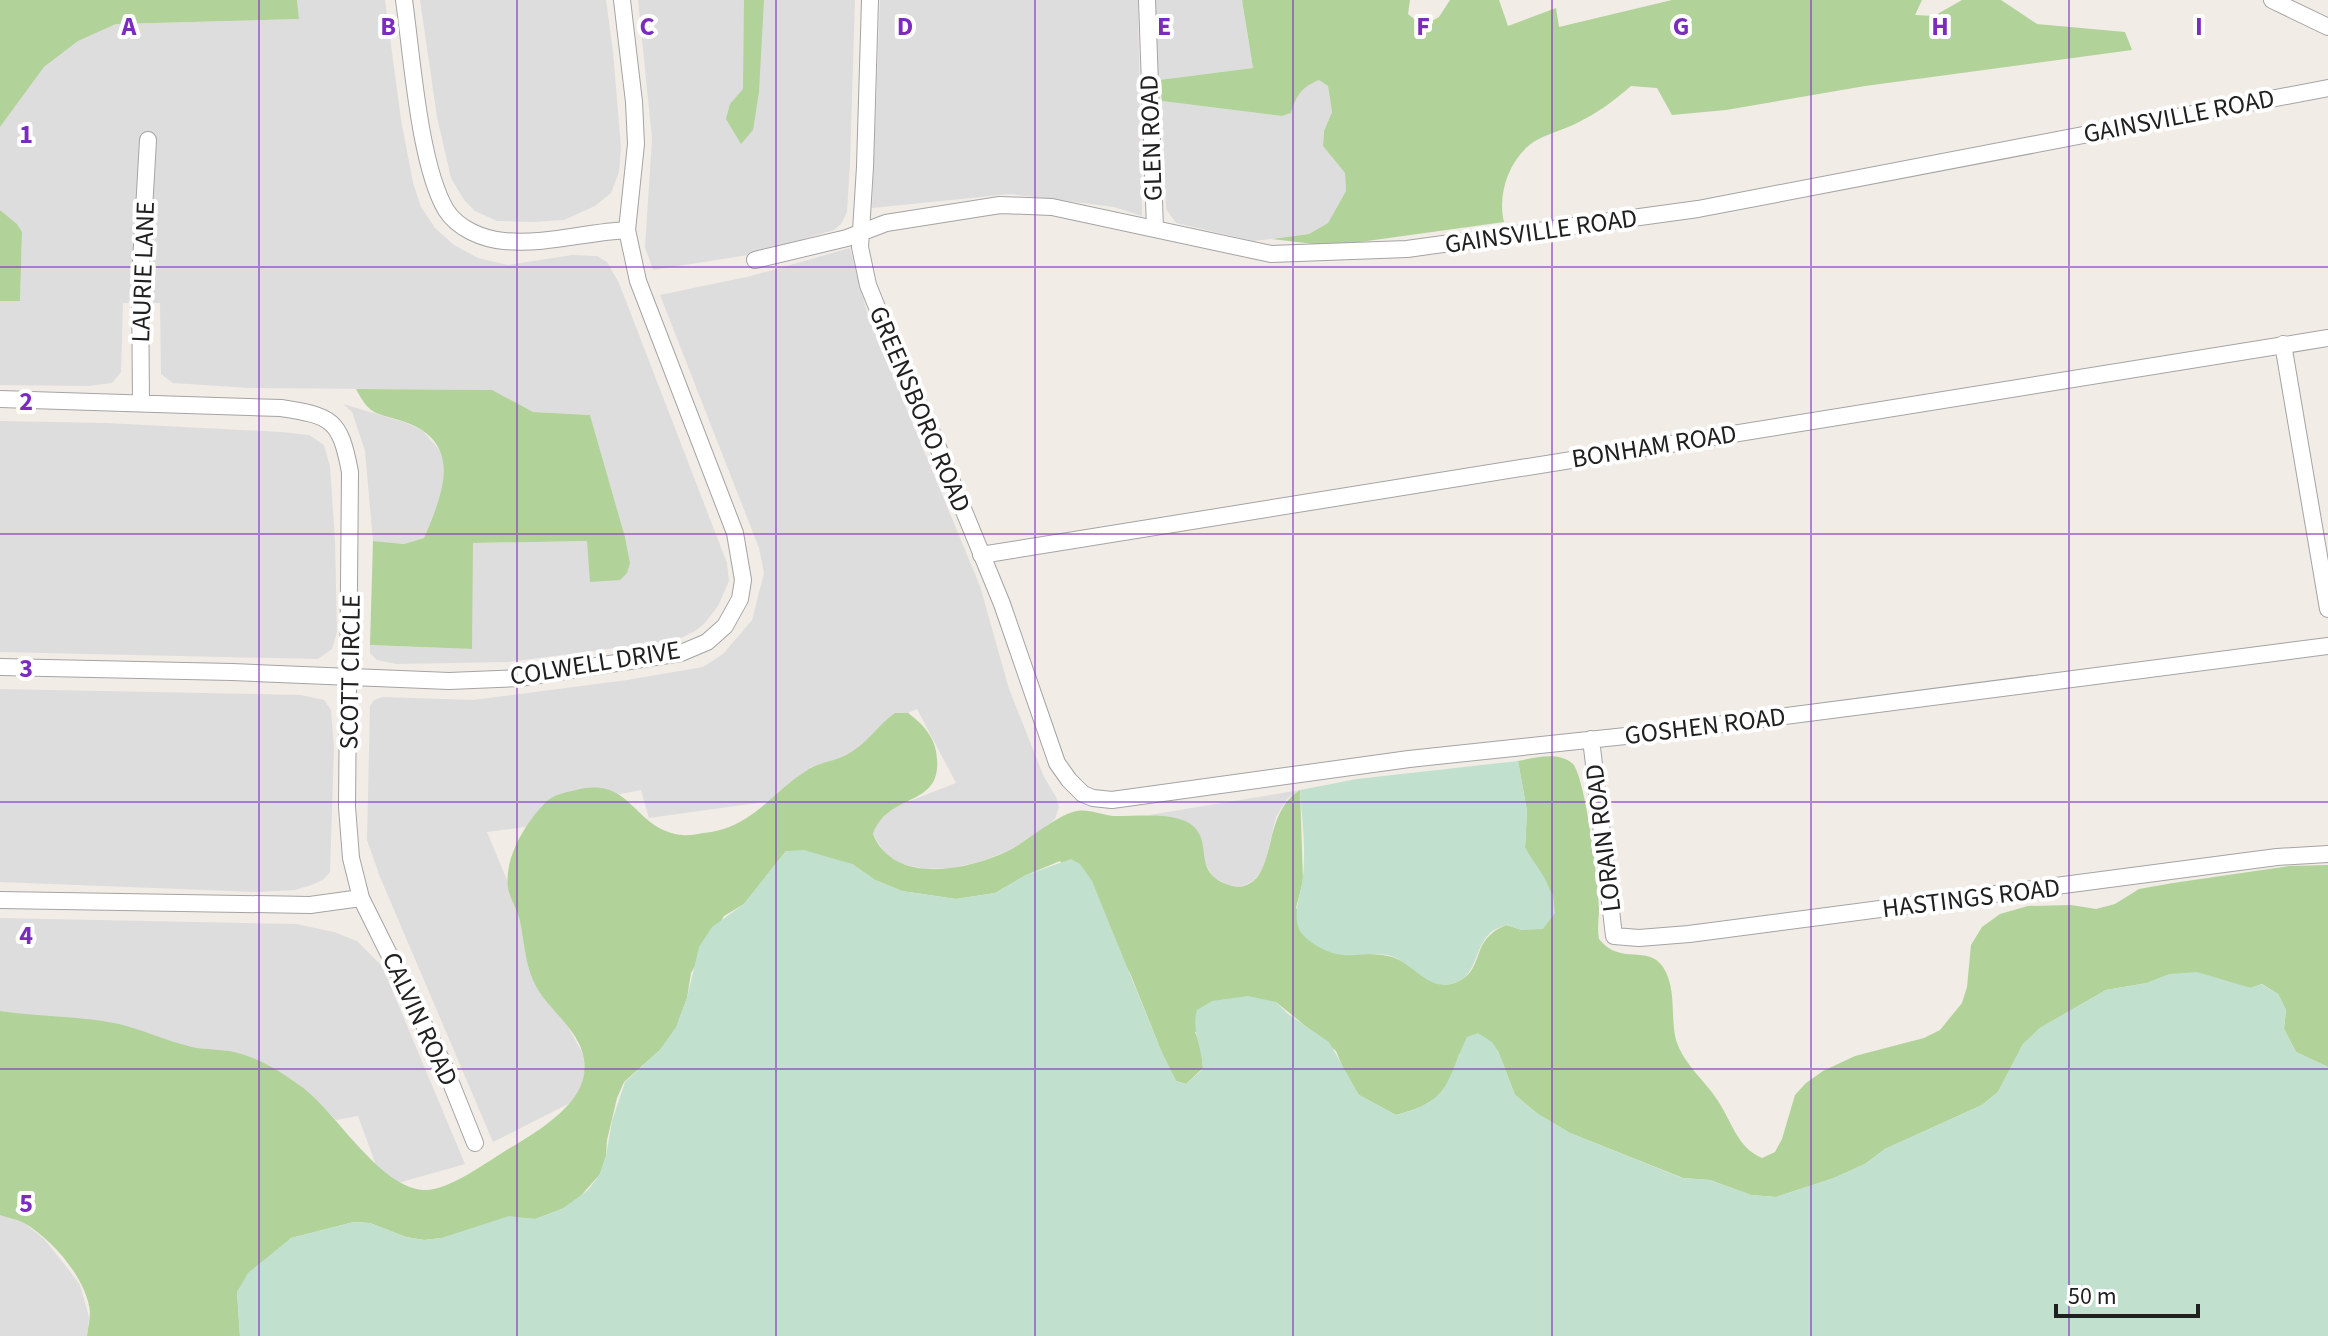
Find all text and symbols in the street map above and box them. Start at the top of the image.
text: A [121,8,138,45]
text: B [380,8,396,45]
text: C [639,8,655,45]
text: D [897,8,913,45]
text: E [1157,8,1171,45]
text: F [1416,8,1430,45]
text: G [1673,8,1689,45]
text: H [1931,8,1949,45]
text: I [2195,8,2203,45]
street label: GLEN ROAD [1130,74,1172,202]
street label: GAINSVILLE ROAD [2080,79,2278,153]
text: 1 [19,116,33,153]
street label: GAINSVILLE ROAD [1442,199,1640,263]
street label: LAURIE LANE [122,201,164,343]
street label: GREENSBORO ROAD [860,300,980,518]
text: 2 [19,383,33,420]
street label: BONHAM ROAD [1569,415,1739,477]
street label: SCOTT CIRCLE [330,594,370,750]
street label: COLWELL DRIVE [507,631,683,695]
text: 3 [19,650,33,687]
street label: GOSHEN ROAD [1622,698,1788,754]
street label: LORAIN ROAD [1576,762,1630,914]
street label: HASTINGS ROAD [1880,869,2062,927]
text: 4 [19,917,33,954]
street label: CALVIN ROAD [373,946,467,1092]
text: 5 [19,1185,33,1222]
scale bar [2056,1268,2198,1318]
text: 50 m [2068,1279,2117,1314]

